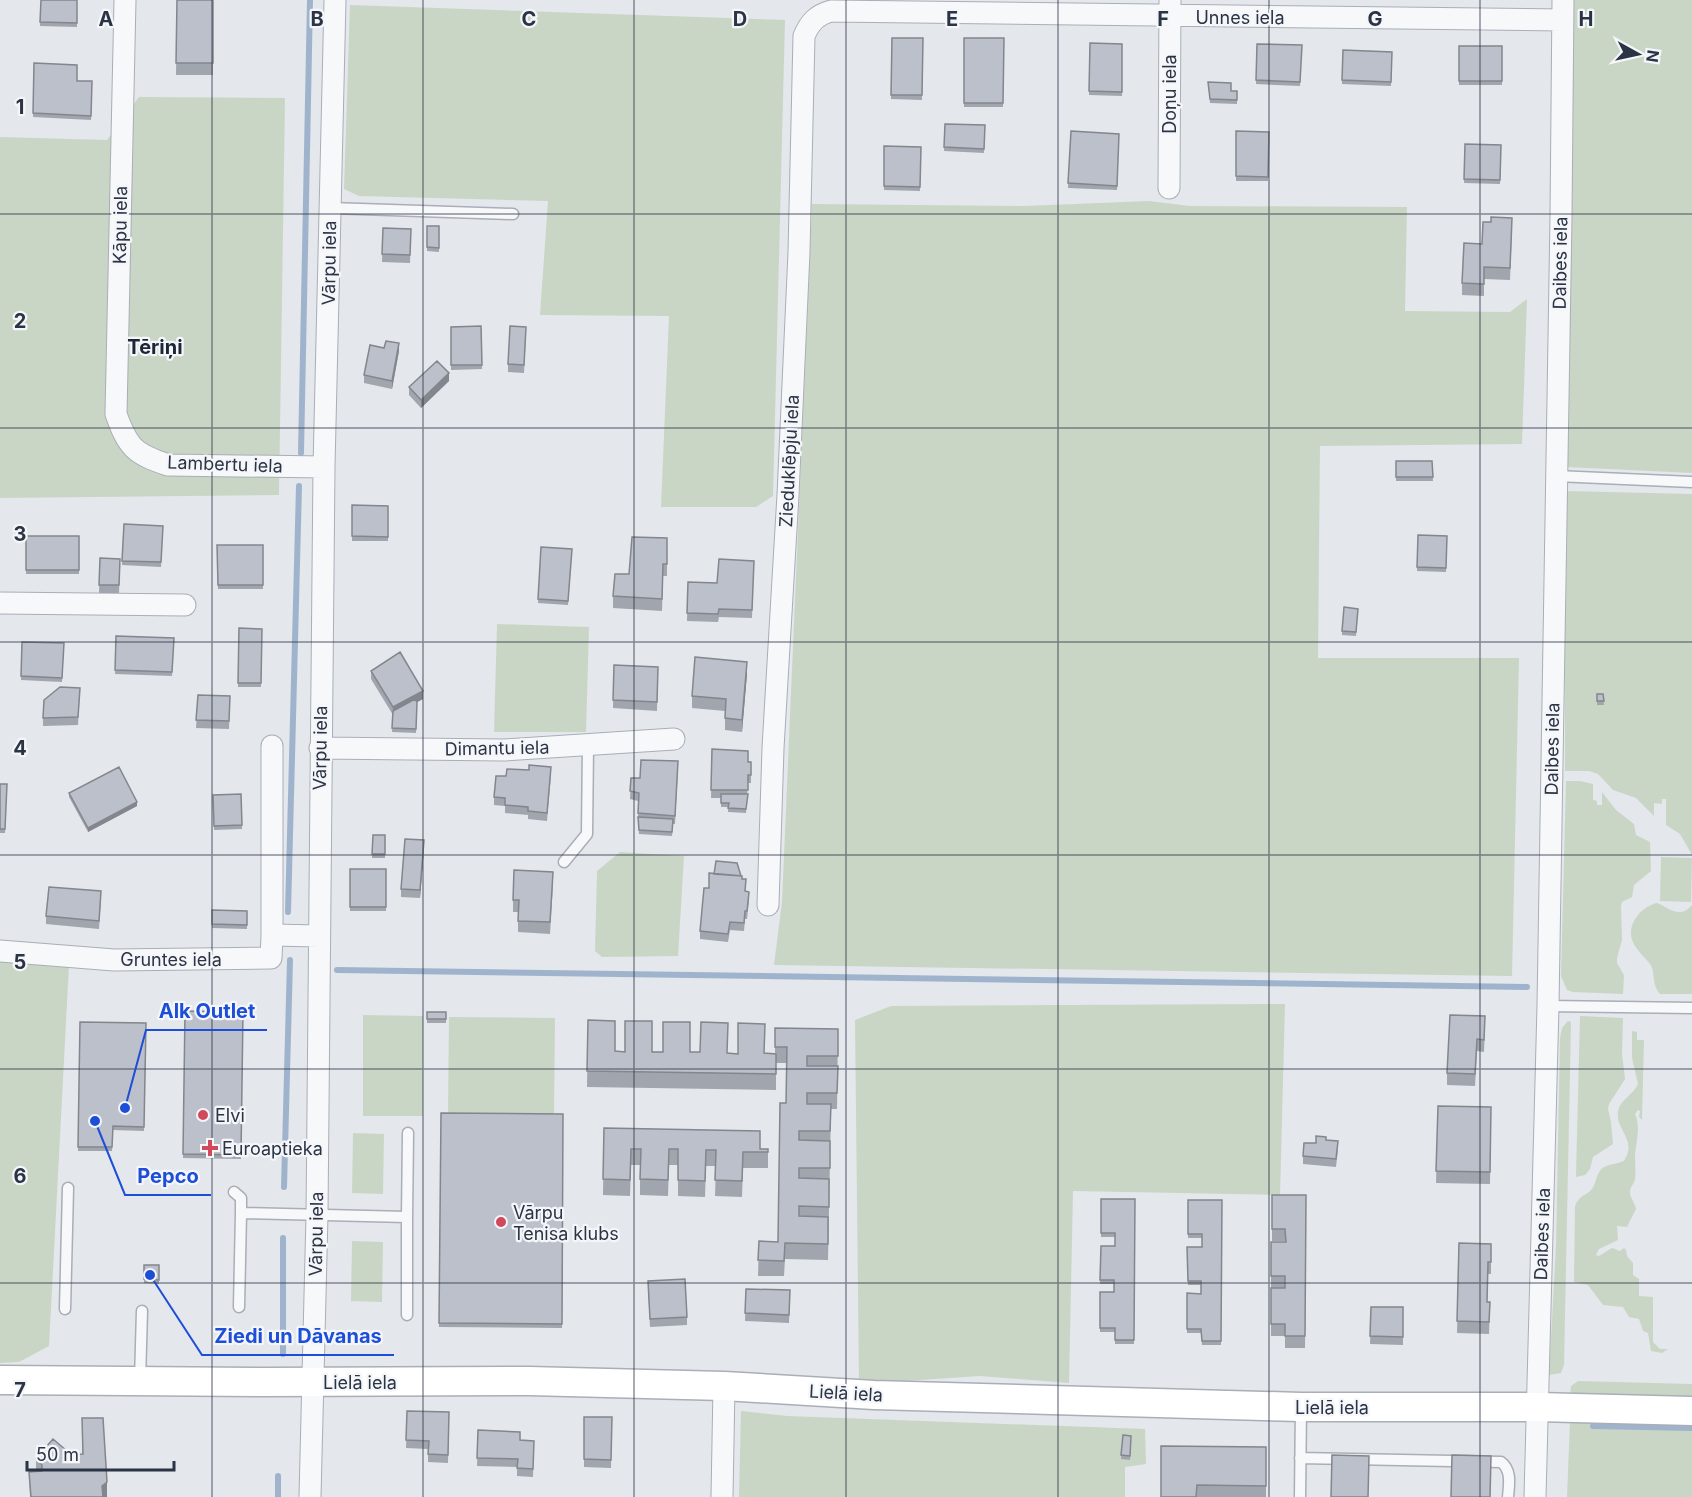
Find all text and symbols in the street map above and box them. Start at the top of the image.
text: A [99,7,114,31]
text: B [310,7,324,31]
text: C [522,7,536,31]
text: D [733,7,747,31]
text: E [946,7,958,31]
text: F [1157,7,1169,31]
street label: Unnes iela [1195,7,1285,28]
text: G [1367,7,1383,31]
text: H [1579,7,1593,31]
north arrow [1608,24,1668,84]
text: N [1642,49,1664,64]
street label: Doņu iela [1159,54,1181,134]
text: 1 [16,95,24,119]
street label: Kāpu iela [109,186,131,264]
street label: Daibes iela [1549,216,1571,310]
street label: Vārpu iela [318,220,340,306]
text: 2 [14,309,26,333]
district label: Tēriņi [127,335,183,359]
street label: Zieduklēpju iela [775,394,803,528]
street label: Lambertu iela [167,451,283,477]
text: 3 [14,522,26,546]
street label: Daibes iela [1541,702,1563,796]
street label: Vārpu iela [309,705,331,791]
text: 4 [13,736,27,760]
street label: Dimantu iela [444,737,550,759]
street label: Gruntes iela [120,949,222,970]
text: 5 [14,950,26,974]
callout: Alk Outlet [146,992,267,1030]
text: Alk Outlet [159,999,255,1023]
place label: Elvi [215,1105,245,1126]
marker: Elvi [196,1108,210,1122]
place label: Euroaptieka [222,1138,323,1159]
marker: Euroaptieka [203,1141,217,1155]
callout: Pepco [125,1157,211,1195]
text: 6 [14,1164,27,1188]
text: Pepco [137,1164,199,1188]
street label: Daibes iela [1530,1187,1554,1281]
street label: Vārpu iela [305,1191,327,1277]
place label: Vārpu Tenisa klubs [513,1202,619,1244]
marker: Vārpu Tenisa klubs [494,1215,508,1229]
callout: Ziedi un Dāvanas [202,1317,394,1355]
text: Ziedi un Dāvanas [214,1324,382,1348]
street label: Lielā iela [323,1372,397,1393]
text: 7 [14,1378,26,1402]
street label: Lielā iela [809,1381,883,1405]
street label: Lielā iela [1295,1397,1369,1418]
scale bar [27,1434,174,1472]
text: 50 m [36,1444,79,1465]

